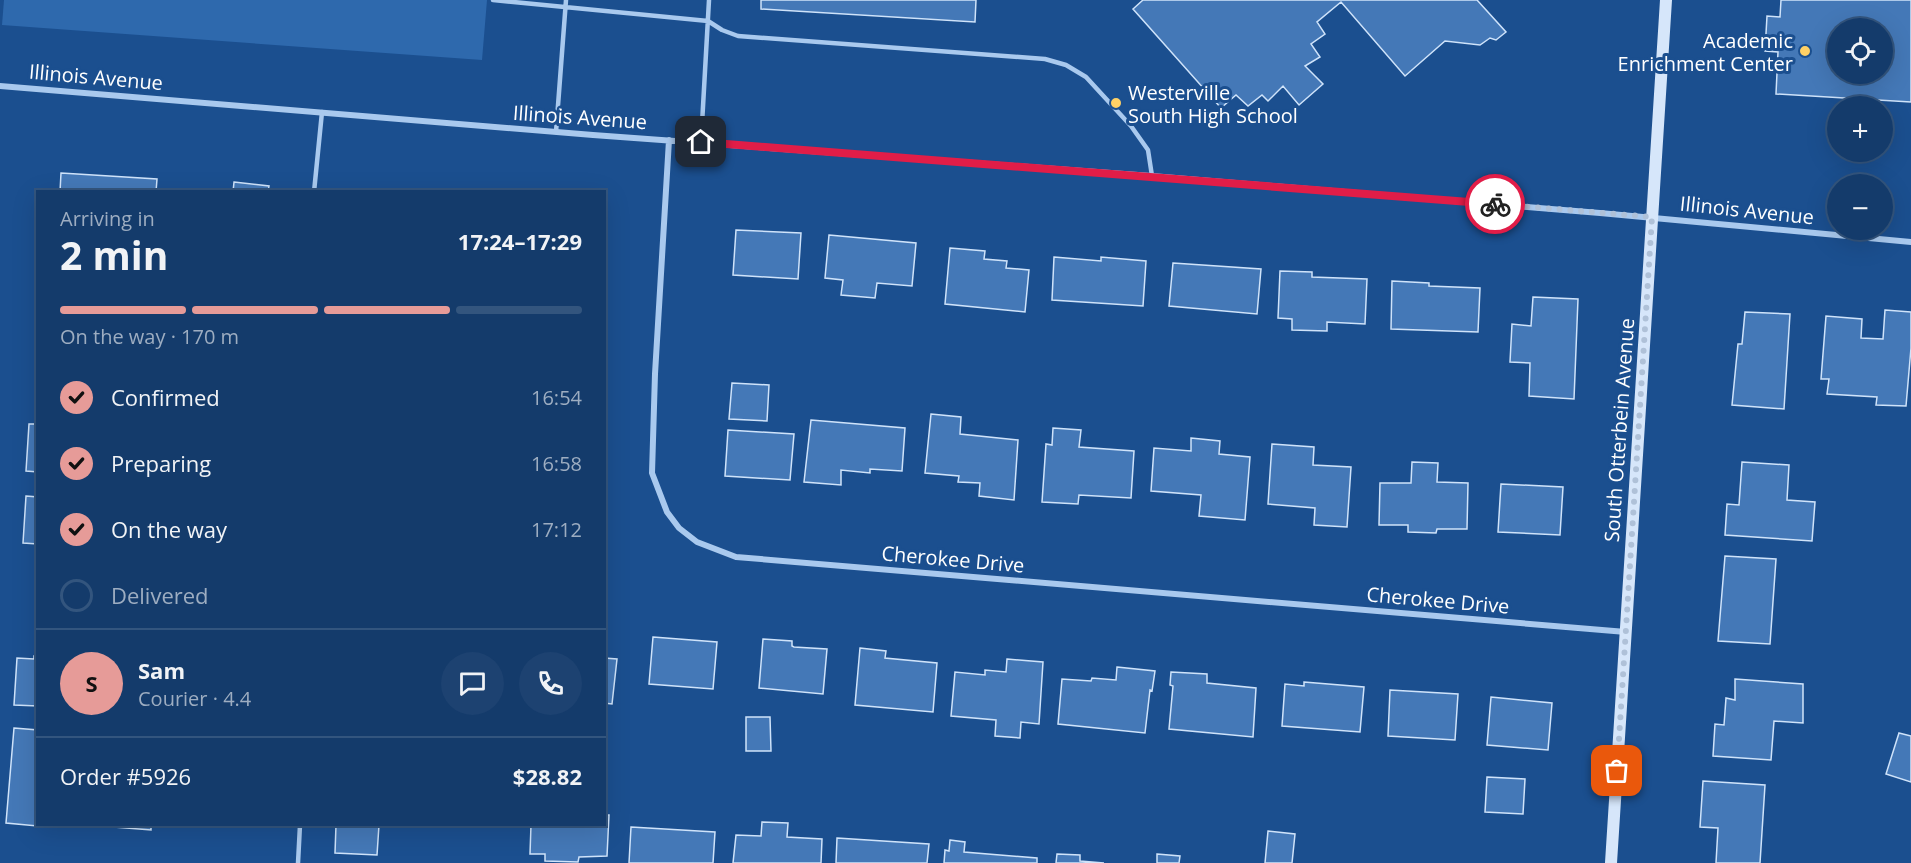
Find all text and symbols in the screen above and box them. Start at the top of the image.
map controls [1827,18,1893,240]
button: locate [1827,18,1893,84]
place label: Academic Enrichment Center [1618,27,1793,77]
marker: Academic Enrichment Center [1798,44,1812,58]
street label: Illinois Avenue [28,58,164,96]
place label: Westerville South High School [1128,79,1298,129]
marker: Westerville South High School [1109,96,1123,110]
button: + [1827,96,1893,162]
street label: Illinois Avenue [512,99,648,135]
pin [675,116,726,167]
icon: home [684,125,717,158]
courier [1465,174,1525,234]
button: − [1827,174,1893,240]
icon: bike [1479,188,1512,221]
street label: Illinois Avenue [1679,190,1815,230]
text: Arriving in [60,205,155,232]
text: 17:24–17:29 [458,226,582,256]
text: 2 min [60,228,168,281]
street label: South Otterbein Avenue [1598,317,1640,543]
text: On the way · 170 m [60,323,239,350]
icon: check [60,381,93,414]
text: Confirmed [111,382,220,412]
text: 16:54 [531,384,582,411]
icon: check [60,447,93,480]
text: Preparing [111,448,211,478]
text: 16:58 [531,450,582,477]
icon: check [60,513,93,546]
text: On the way [111,514,227,544]
text: 17:12 [531,516,582,543]
street label: Cherokee Drive [880,539,1026,579]
text: Delivered [111,580,209,610]
street label: Cherokee Drive [1365,580,1511,620]
button: chat [441,652,504,715]
button: phone [519,652,582,715]
text: Sam [138,655,185,685]
text: S [85,668,98,698]
text: Courier · 4.4 [138,685,251,712]
pin [1591,745,1642,796]
icon: bag [1600,754,1633,787]
text: Order #5926 [60,761,191,791]
text: $28.82 [513,761,582,791]

